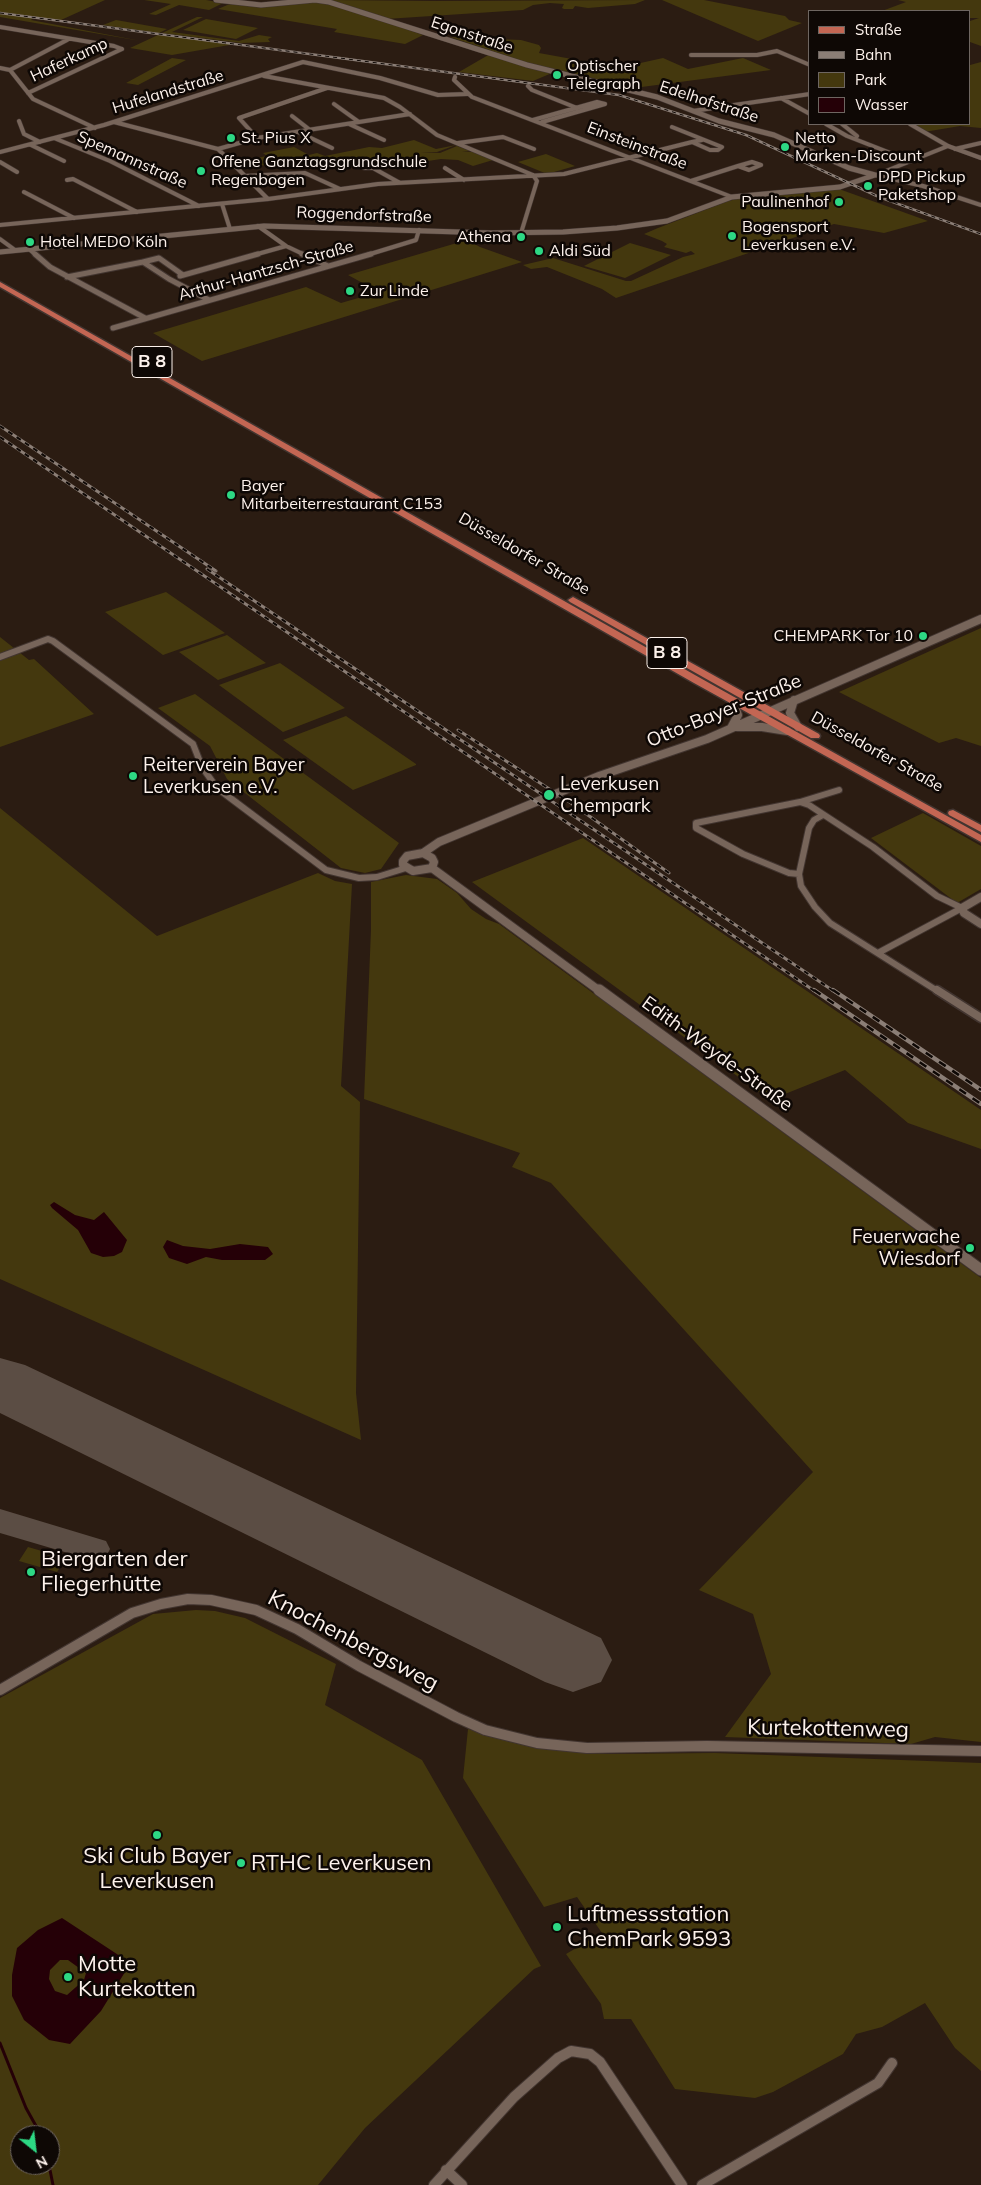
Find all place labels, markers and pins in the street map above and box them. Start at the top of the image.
place label: Optischer Telegraph [567,56,641,94]
marker: Optischer Telegraph [551,69,563,81]
place label: St. Pius X [241,128,311,148]
place label: Netto Marken-Discount [795,128,922,166]
marker: St. Pius X [225,132,237,144]
marker: Netto Marken-Discount [779,141,791,153]
place label: Offene Ganztagsgrundschule Regenbogen [211,152,427,190]
marker: Offene Ganztagsgrundschule Regenbogen [195,165,207,177]
place label: DPD Pickup Paketshop [878,167,966,205]
marker: DPD Pickup Paketshop [862,180,874,192]
place label: Paulinenhof [741,192,829,212]
marker: Paulinenhof [833,196,845,208]
place label: Bogensport Leverkusen e.V. [742,217,855,255]
place label: Athena [457,227,511,247]
marker: Bogensport Leverkusen e.V. [726,230,738,242]
marker: Athena [515,231,527,243]
place label: Hotel MEDO Köln [40,232,167,252]
marker: Hotel MEDO Köln [24,236,36,248]
place label: Aldi Süd [549,241,611,261]
marker: Aldi Süd [533,245,545,257]
place label: Zur Linde [360,281,429,301]
marker: Zur Linde [344,285,356,297]
place label: Bayer Mitarbeiterrestaurant C153 [241,476,443,514]
marker: Bayer Mitarbeiterrestaurant C153 [225,489,237,501]
place label: CHEMPARK Tor 10 [773,626,913,646]
marker: CHEMPARK Tor 10 [917,630,929,642]
place label: Reiterverein Bayer Leverkusen e.V. [143,754,305,798]
marker: Reiterverein Bayer Leverkusen e.V. [127,770,139,782]
place label: Leverkusen Chempark [560,773,659,817]
marker: Leverkusen Chempark [542,788,556,802]
place label: Feuerwache Wiesdorf [852,1226,960,1270]
marker: Feuerwache Wiesdorf [964,1242,976,1254]
place label: Biergarten der Fliegerhütte [41,1546,187,1598]
marker: Biergarten der Fliegerhütte [25,1566,37,1578]
marker: Ski Club Bayer Leverkusen [151,1829,163,1841]
place label: Ski Club Bayer Leverkusen [83,1843,231,1894]
place label: RTHC Leverkusen [251,1850,432,1876]
marker: RTHC Leverkusen [235,1857,247,1869]
place label: Luftmessstation ChemPark 9593 [567,1901,731,1952]
marker: Luftmessstation ChemPark 9593 [551,1921,563,1933]
place label: Motte Kurtekotten [78,1951,196,2002]
marker: Motte Kurtekotten [62,1971,74,1983]

